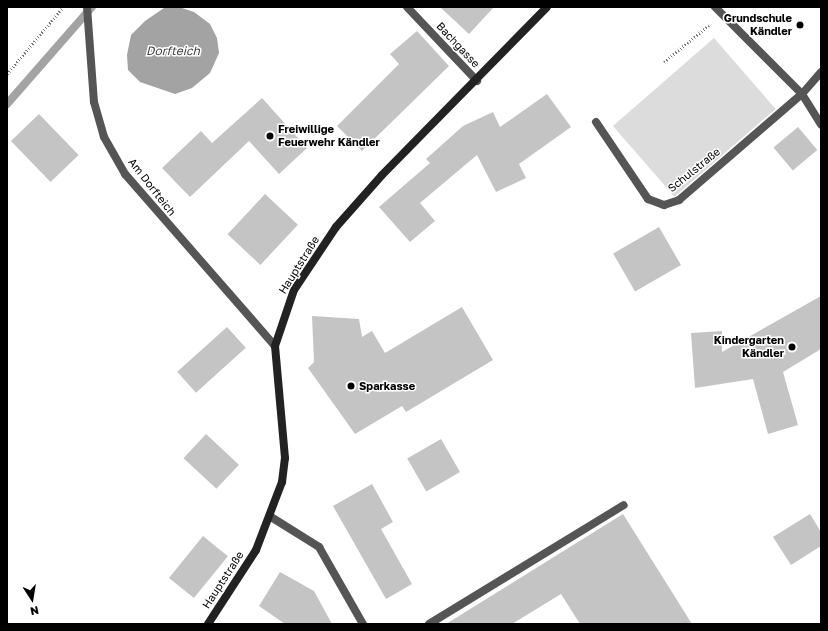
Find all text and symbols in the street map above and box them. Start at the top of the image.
place label: Grundschule Kändler [724,12,792,38]
street label: Bachgasse [434,20,482,70]
marker: Grundschule Kändler [795,20,805,30]
water label: Dorfteich [146,44,200,58]
place label: Freiwillige Feuerwehr Kändler [278,123,380,149]
marker: Freiwillige Feuerwehr Kändler [265,131,275,141]
street label: Schulstraße [665,145,723,195]
street label: Am Dorfteich [125,156,179,218]
street label: Hauptstraße [276,234,322,296]
place label: Kindergarten Kändler [714,334,784,360]
marker: Kindergarten Kändler [787,342,797,352]
place label: Sparkasse [359,379,415,393]
marker: Sparkasse [346,381,356,391]
street label: Hauptstraße [200,549,246,611]
north arrow [12,579,52,619]
text: N [29,604,40,618]

